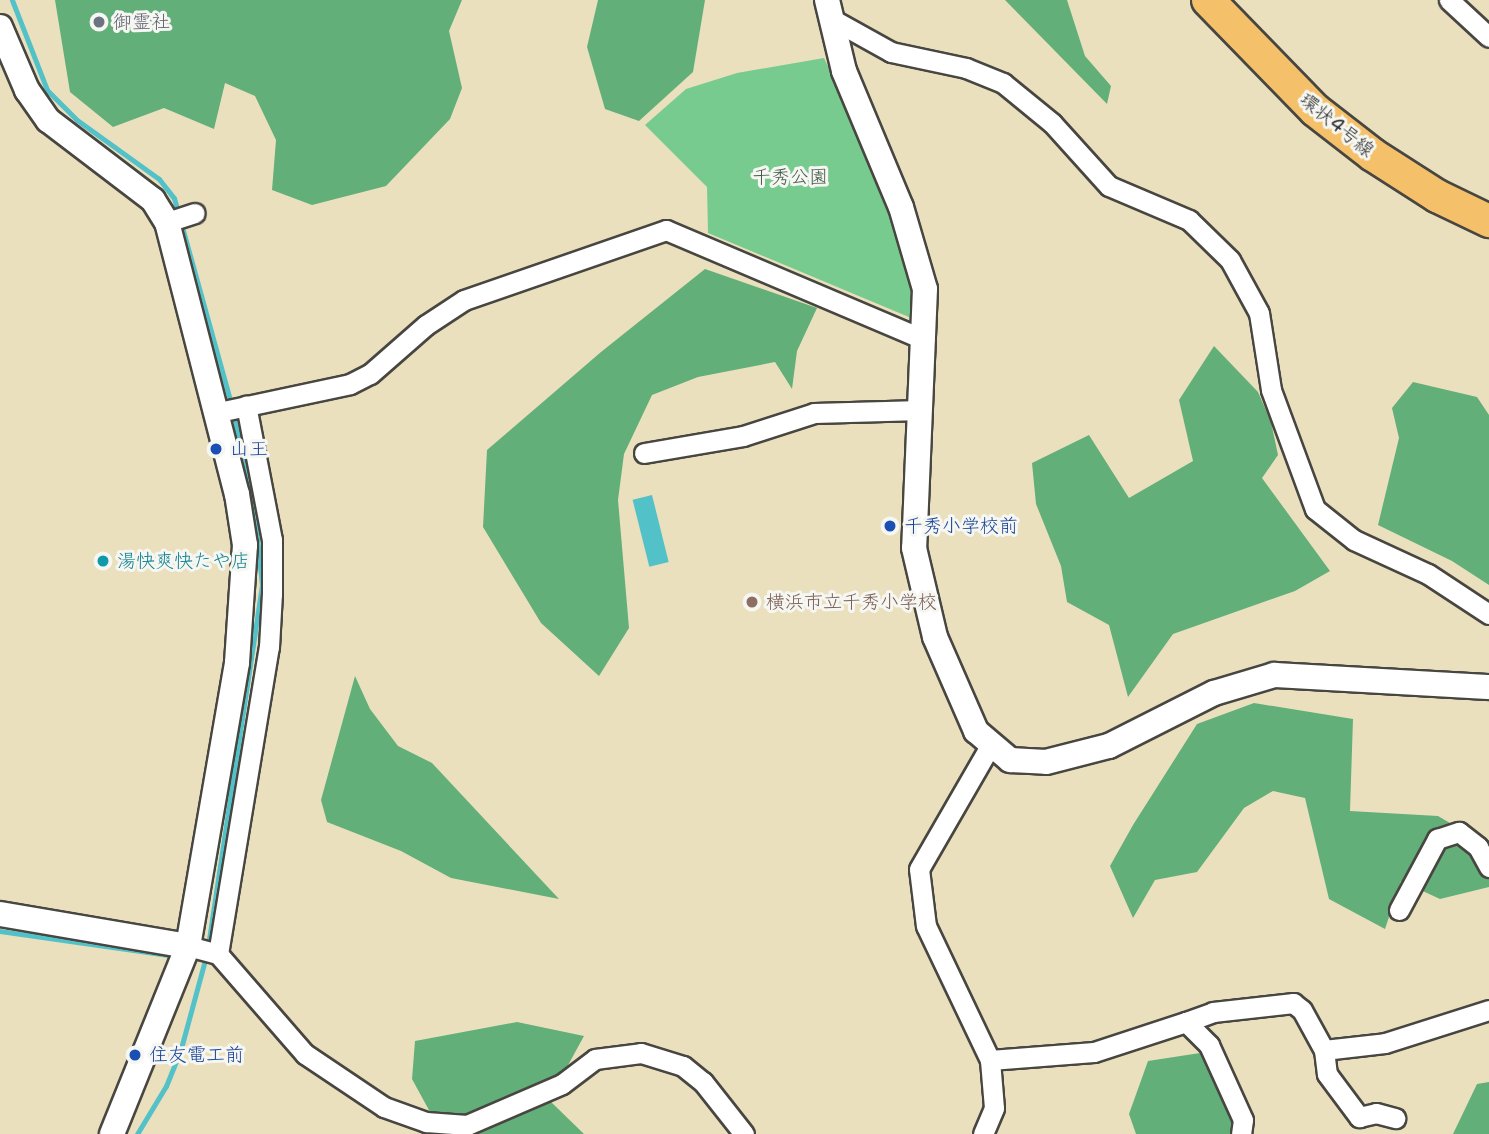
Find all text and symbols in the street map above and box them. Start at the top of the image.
place label: 御霊社 [113,11,170,33]
marker: 御霊社 [91,14,107,30]
street label: 環状4号線 [1295,88,1379,162]
park label: 千秀公園 [752,166,828,188]
place label: 山王 [230,438,268,460]
marker: 山王 [208,441,224,457]
place label: 千秀小学校前 [904,515,1018,537]
marker: 千秀小学校前 [882,518,898,534]
place label: 湯快爽快たや店 [117,550,250,572]
marker: 湯快爽快たや店 [95,553,111,569]
place label: 横浜市立千秀小学校 [766,591,937,613]
marker: 横浜市立千秀小学校 [744,594,760,610]
place label: 住友電工前 [149,1044,244,1066]
marker: 住友電工前 [127,1047,143,1063]

